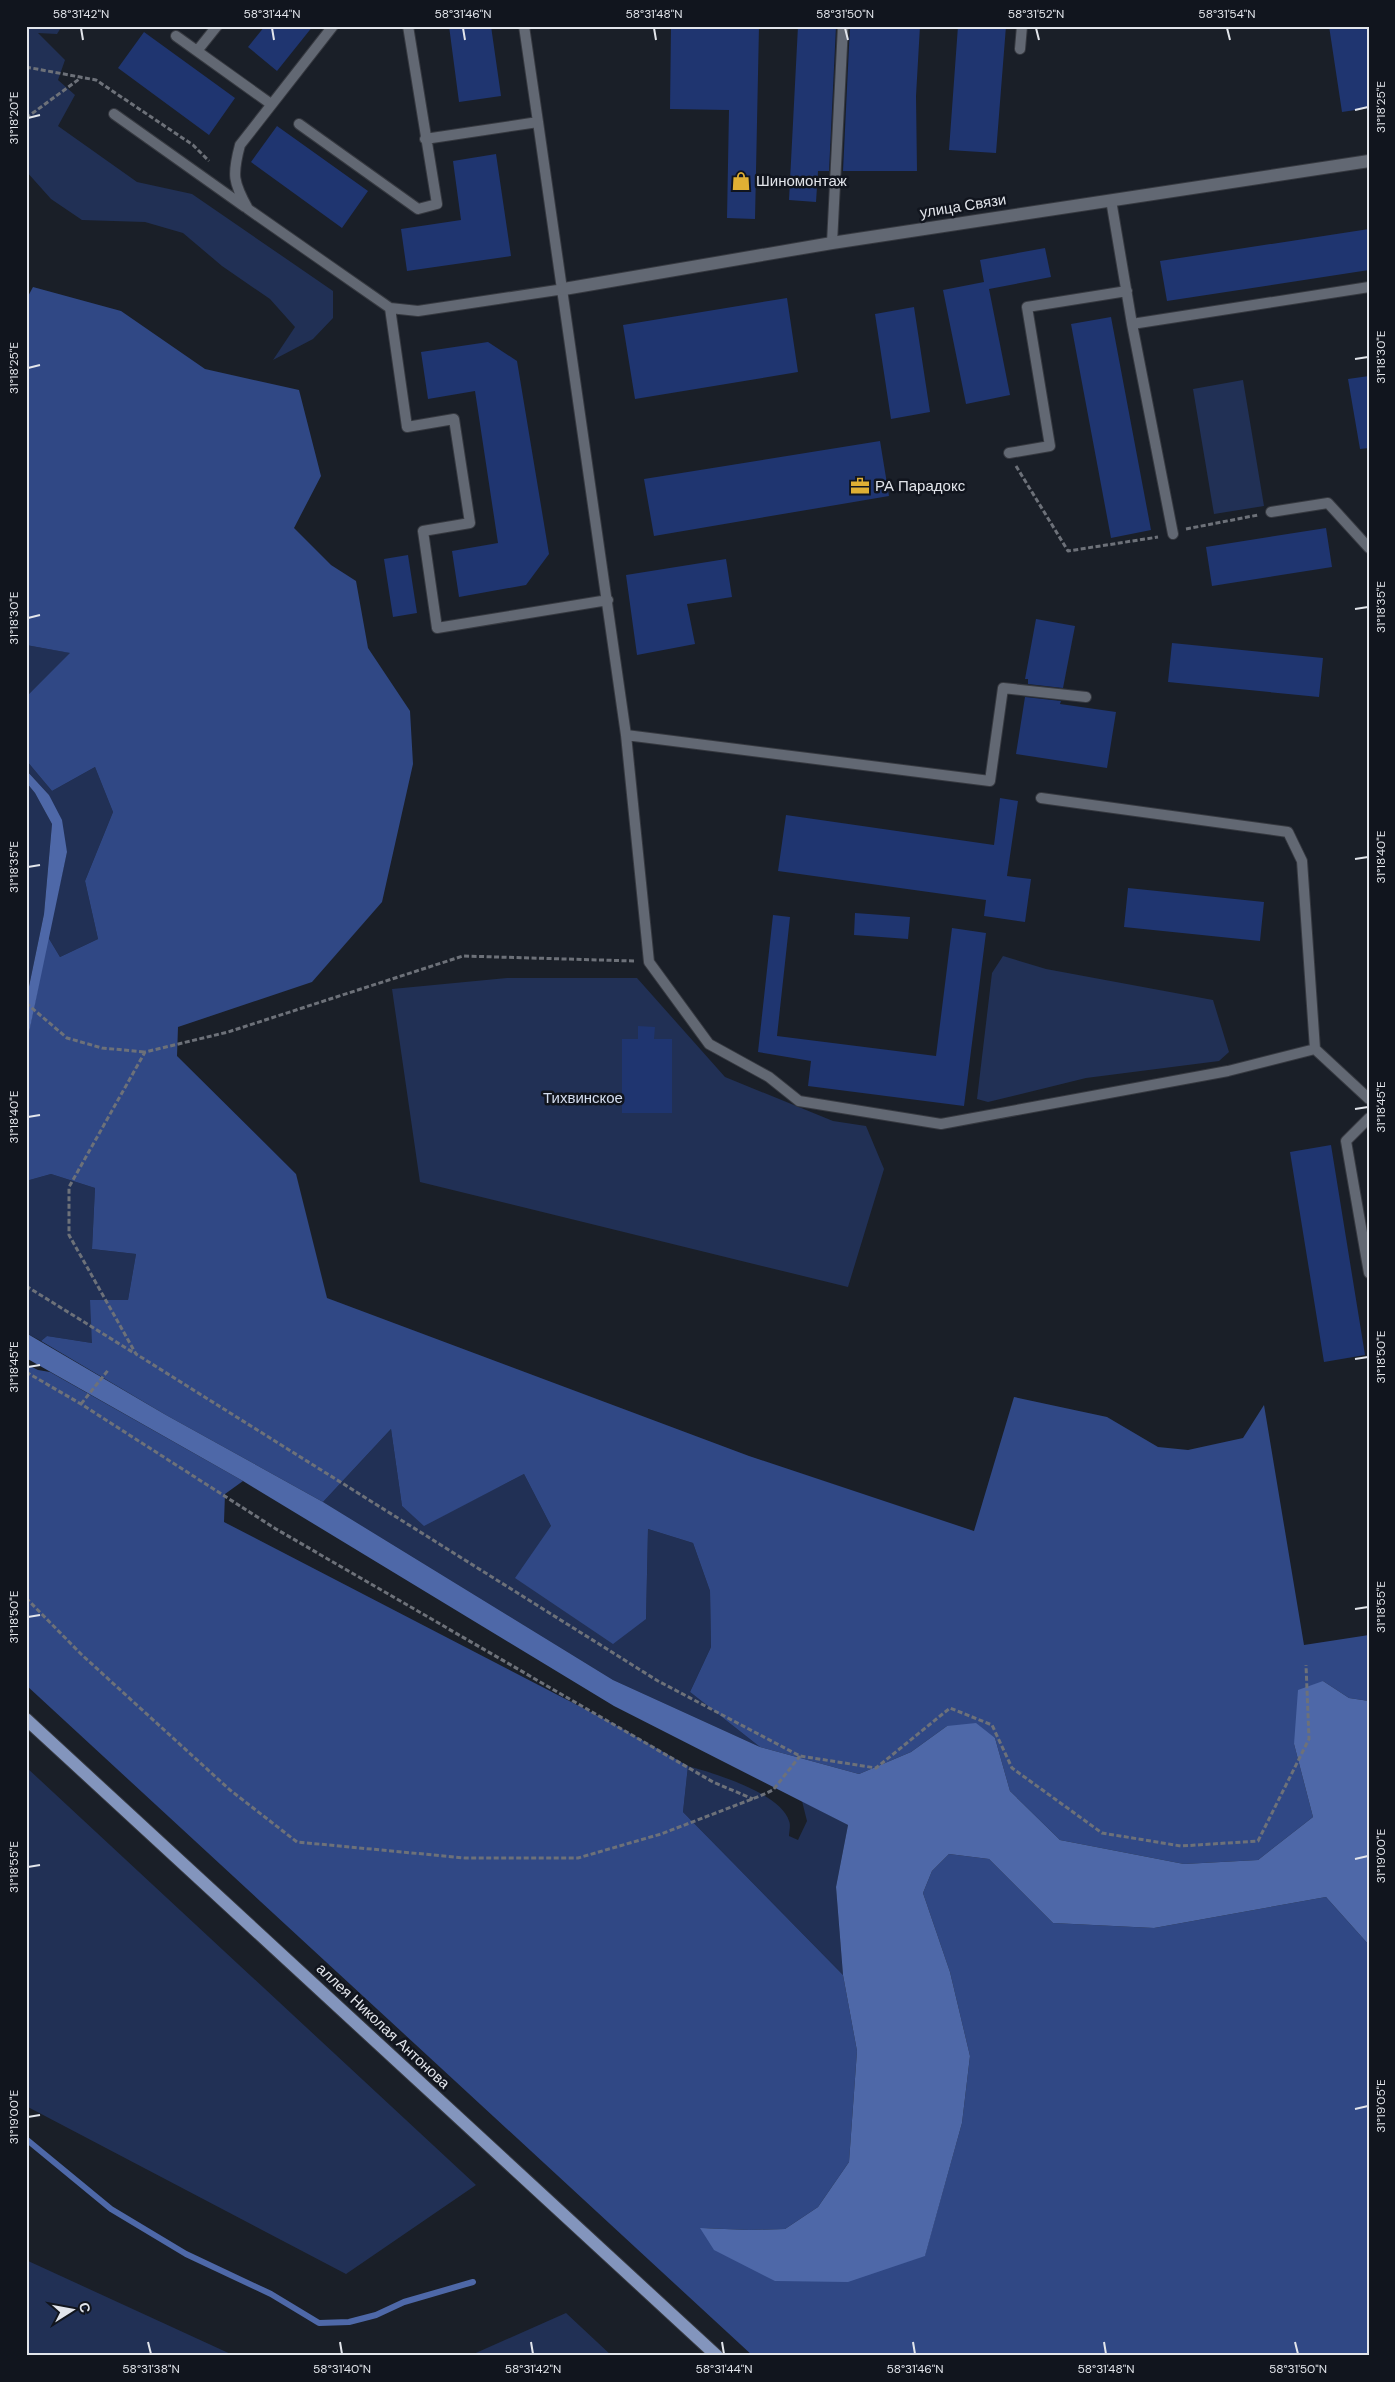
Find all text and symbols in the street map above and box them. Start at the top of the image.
text: 58°31'42"N [53,6,109,22]
text: 58°31'44"N [244,6,301,22]
text: 58°31'46"N [434,6,492,22]
text: 58°31'48"N [625,6,683,22]
text: 58°31'50"N [816,6,874,22]
text: 58°31'52"N [1008,6,1064,22]
text: 58°31'54"N [1198,6,1256,22]
text: 31°18'25"E [1373,81,1389,133]
text: 31°18'20"E [6,91,22,144]
shop icon: Шиномонтаж [730,170,752,192]
place label: Шиномонтаж [756,171,847,191]
street label: улица Связи [918,189,1008,223]
text: 31°18'30"E [1373,330,1389,384]
text: 31°18'25"E [6,342,22,394]
office icon: РА Парадокс [849,475,871,497]
place label: РА Парадокс [875,476,966,496]
text: 31°18'35"E [1373,581,1389,633]
text: 31°18'30"E [6,591,22,645]
text: 31°18'40"E [1373,830,1389,883]
text: 31°18'35"E [6,841,22,893]
text: 31°18'45"E [1373,1081,1389,1133]
park label: Тихвинское [543,1088,623,1108]
text: 31°18'40"E [6,1090,22,1143]
text: 31°18'50"E [1373,1330,1389,1384]
text: 31°18'45"E [6,1341,22,1393]
text: 31°18'55"E [1373,1581,1389,1633]
text: 31°18'50"E [6,1590,22,1644]
text: 31°19'00"E [1373,1828,1389,1883]
text: 31°18'55"E [6,1841,22,1893]
street label: аллея Николая Антонова [312,1959,454,2094]
text: 31°19'05"E [1373,2079,1389,2133]
text: 31°19'00"E [6,2089,22,2144]
north arrow [48,2284,98,2334]
text: С [75,2301,95,2314]
text: 58°31'38"N [122,2361,180,2377]
text: 58°31'40"N [313,2361,371,2377]
text: 58°31'42"N [505,2361,561,2377]
text: 58°31'44"N [696,2361,753,2377]
text: 58°31'46"N [886,2361,944,2377]
text: 58°31'48"N [1077,2361,1135,2377]
text: 58°31'50"N [1269,2361,1327,2377]

